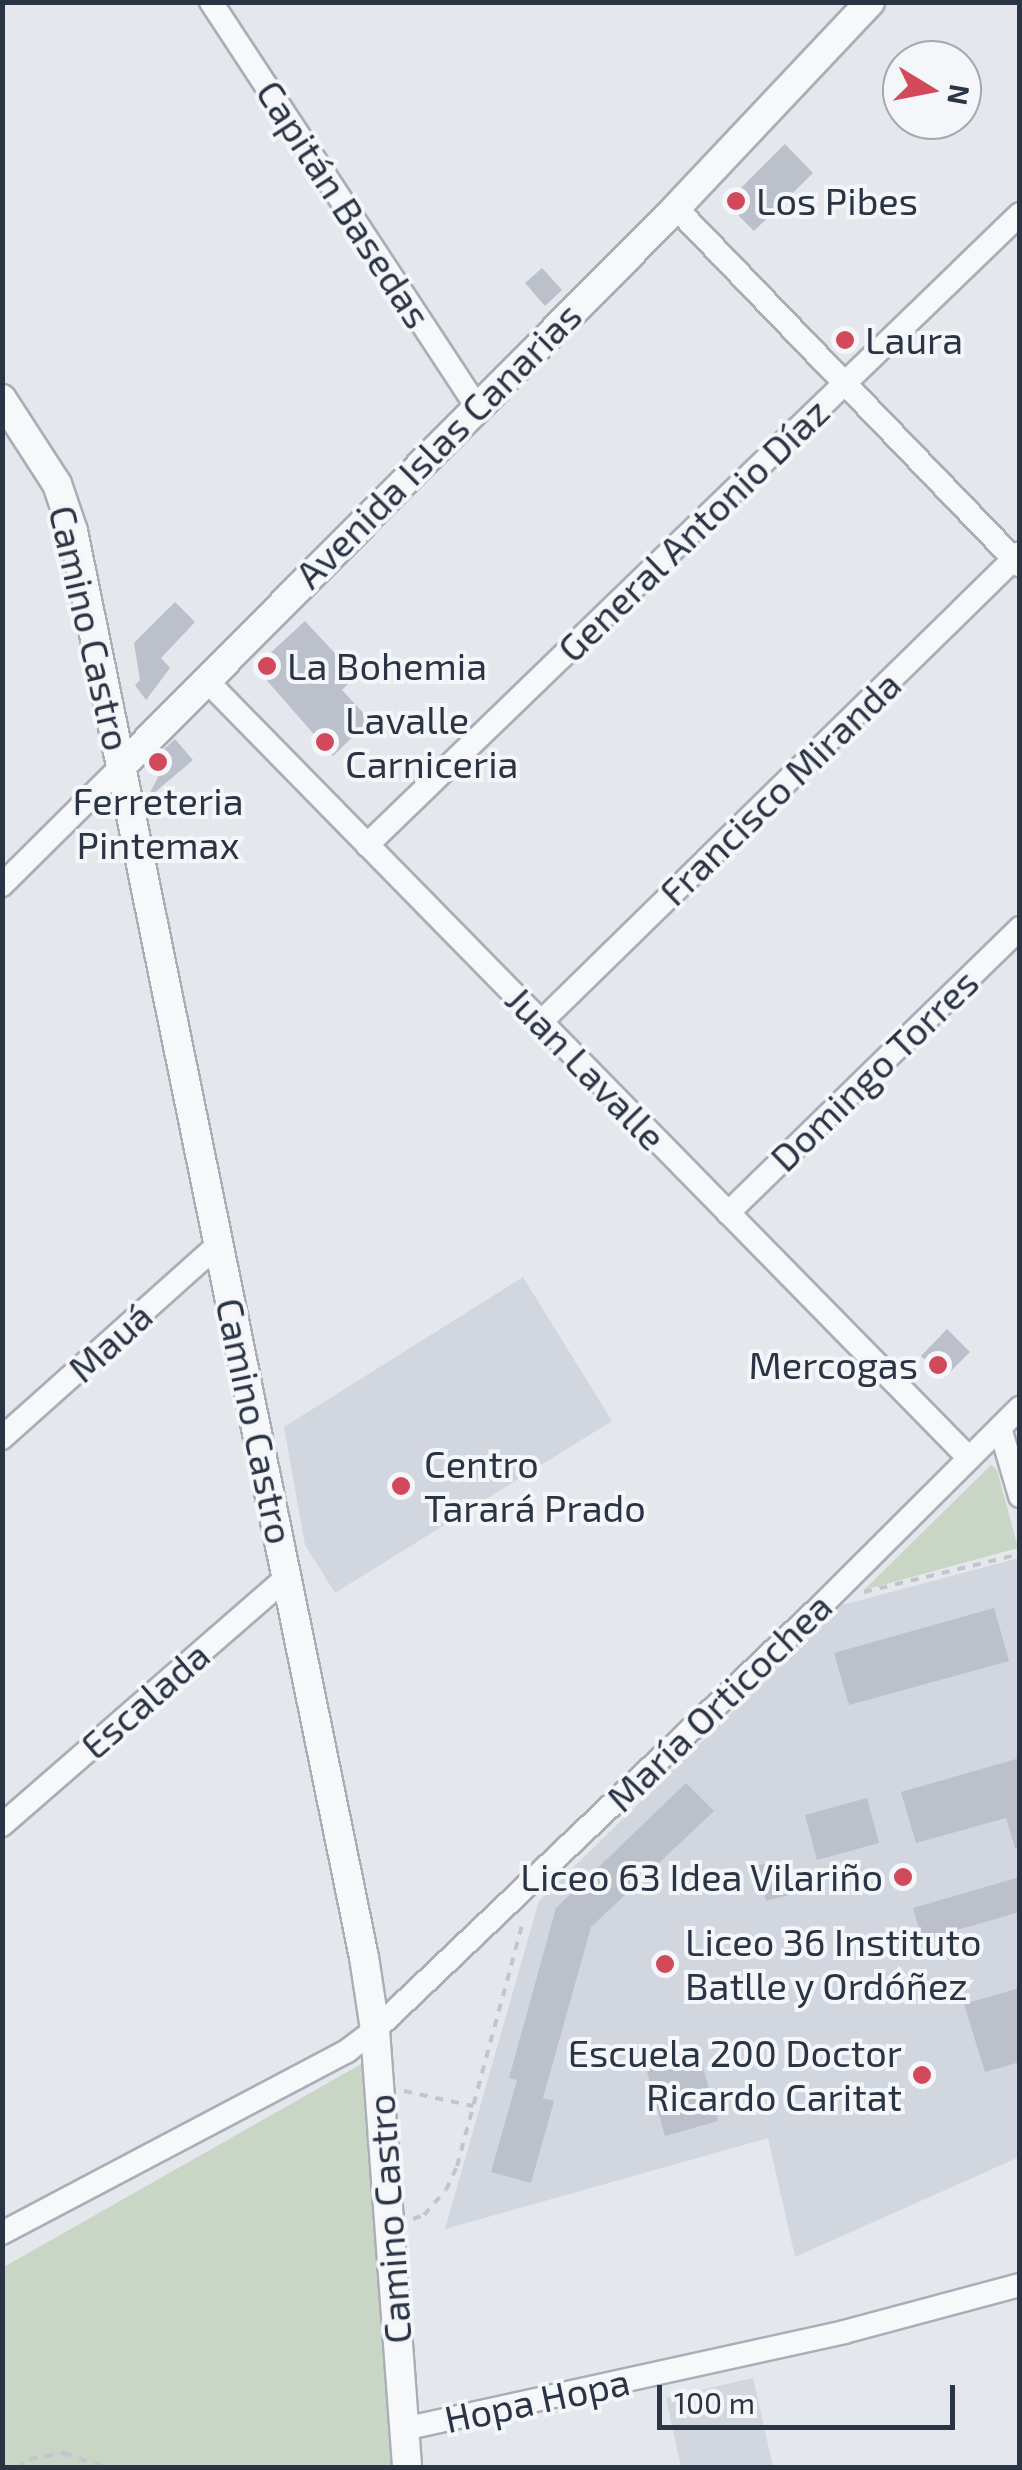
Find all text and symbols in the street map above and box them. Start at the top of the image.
north arrow [882,40,982,140]
street label: Capitán Basedas [247,72,441,336]
text: N [941,82,978,108]
place label: Los Pibes [756,178,918,224]
marker: Los Pibes [725,190,747,212]
street label: Avenida Islas Canarias [286,293,590,597]
place label: Laura [865,317,963,363]
marker: Laura [834,329,856,351]
street label: General Antonio Díaz [547,388,839,672]
street label: Camino Castro [40,501,140,755]
place label: La Bohemia [287,643,487,689]
marker: La Bohemia [256,655,278,677]
street label: Francisco Miranda [650,661,910,915]
place label: Lavalle Carniceria [345,697,518,786]
marker: Lavalle Carniceria [314,731,336,753]
marker: Ferreteria Pintemax [147,751,169,773]
place label: Ferreteria Pintemax [72,778,244,868]
street label: Domingo Torres [760,959,988,1181]
street label: Juan Lavalle [497,977,675,1159]
street label: Mauá [59,1293,161,1391]
street label: Camino Castro [207,1294,303,1548]
place label: Mercogas [748,1342,918,1388]
marker: Mercogas [927,1354,949,1376]
place label: Centro Tarará Prado [424,1441,646,1530]
marker: Centro Tarará Prado [388,1473,414,1499]
street label: María Orticochea [597,1583,841,1821]
street label: Escalada [72,1632,218,1768]
place label: Liceo 63 Idea Vilariño [519,1854,883,1900]
marker: Liceo 63 Idea Vilariño [892,1866,914,1888]
place label: Liceo 36 Instituto Batlle y Ordóñez [685,1919,981,2008]
marker: Liceo 36 Instituto Batlle y Ordóñez [654,1953,676,1975]
place label: Escuela 200 Doctor Ricardo Caritat [568,2030,902,2120]
marker: Escuela 200 Doctor Ricardo Caritat [911,2064,933,2086]
street label: Camino Castro [358,2093,420,2345]
street label: Hopa Hopa [440,2358,634,2442]
scale bar [662,2365,960,2427]
text: 100 m [674,2384,755,2420]

